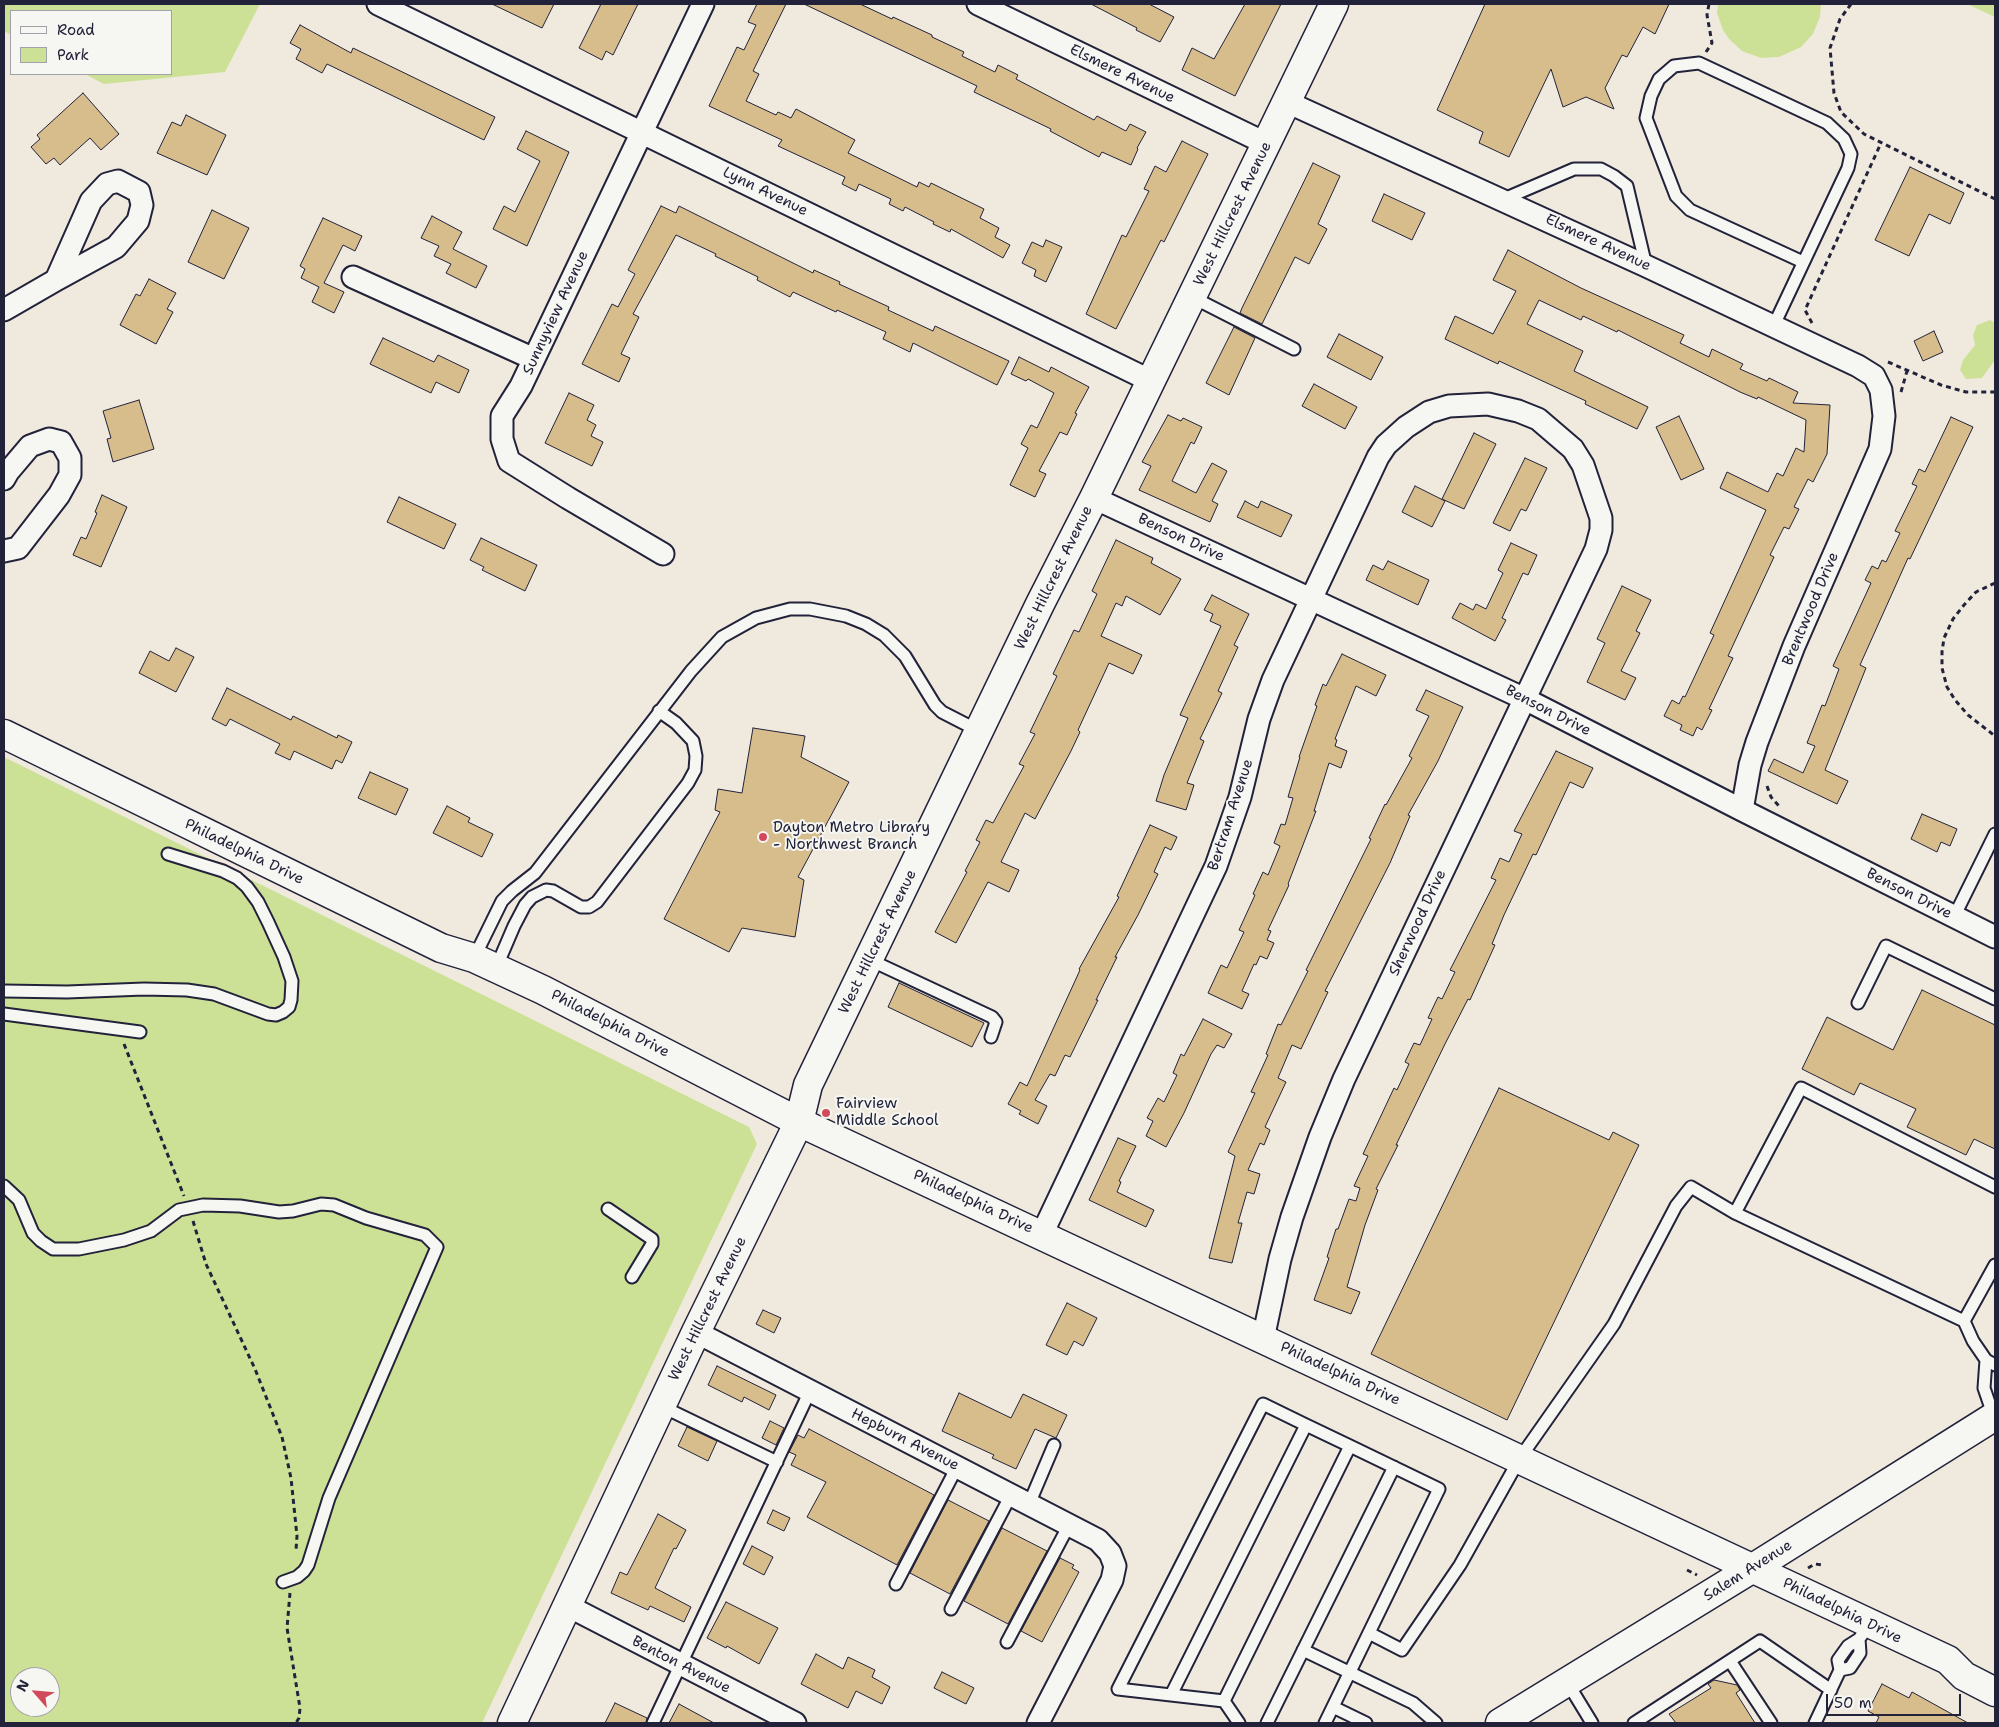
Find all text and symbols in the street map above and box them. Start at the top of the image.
legend [10,10,172,75]
text: Road [57,20,95,40]
street label: Elsmere Avenue [1067,41,1177,107]
text: Park [57,45,89,65]
street label: West Hillcrest Avenue [1190,139,1276,289]
street label: Lynn Avenue [719,164,811,220]
street label: Elsmere Avenue [1542,211,1654,275]
street label: Sunnyview Avenue [519,248,593,378]
street label: West Hillcrest Avenue [1011,503,1097,653]
street label: Benson Drive [1135,510,1227,566]
street label: Brentwood Drive [1779,550,1843,668]
street label: Benson Drive [1502,682,1594,740]
street label: Bertram Avenue [1204,757,1258,873]
street label: Philadelphia Drive [181,815,307,889]
place label: Dayton Metro Library - Northwest Branch [773,819,930,854]
marker: Dayton Metro Library - Northwest Branch [757,831,769,843]
street label: Benson Drive [1863,865,1955,923]
street label: West Hillcrest Avenue [835,867,921,1017]
street label: Sherwood Drive [1386,867,1450,979]
street label: Philadelphia Drive [548,986,672,1062]
place label: Fairview Middle School [836,1095,938,1130]
marker: Fairview Middle School [820,1107,832,1119]
street label: Philadelphia Drive [910,1166,1036,1238]
street label: West Hillcrest Avenue [665,1234,751,1384]
street label: Philadelphia Drive [1277,1338,1403,1410]
street label: Hepburn Avenue [848,1405,962,1475]
street label: Salem Avenue [1700,1537,1796,1605]
street label: Philadelphia Drive [1779,1574,1905,1648]
street label: Benton Avenue [629,1632,733,1698]
north arrow [10,1667,60,1717]
text: N [12,1677,33,1695]
scale bar [1829,1684,1964,1716]
text: 50 m [1834,1693,1872,1713]

